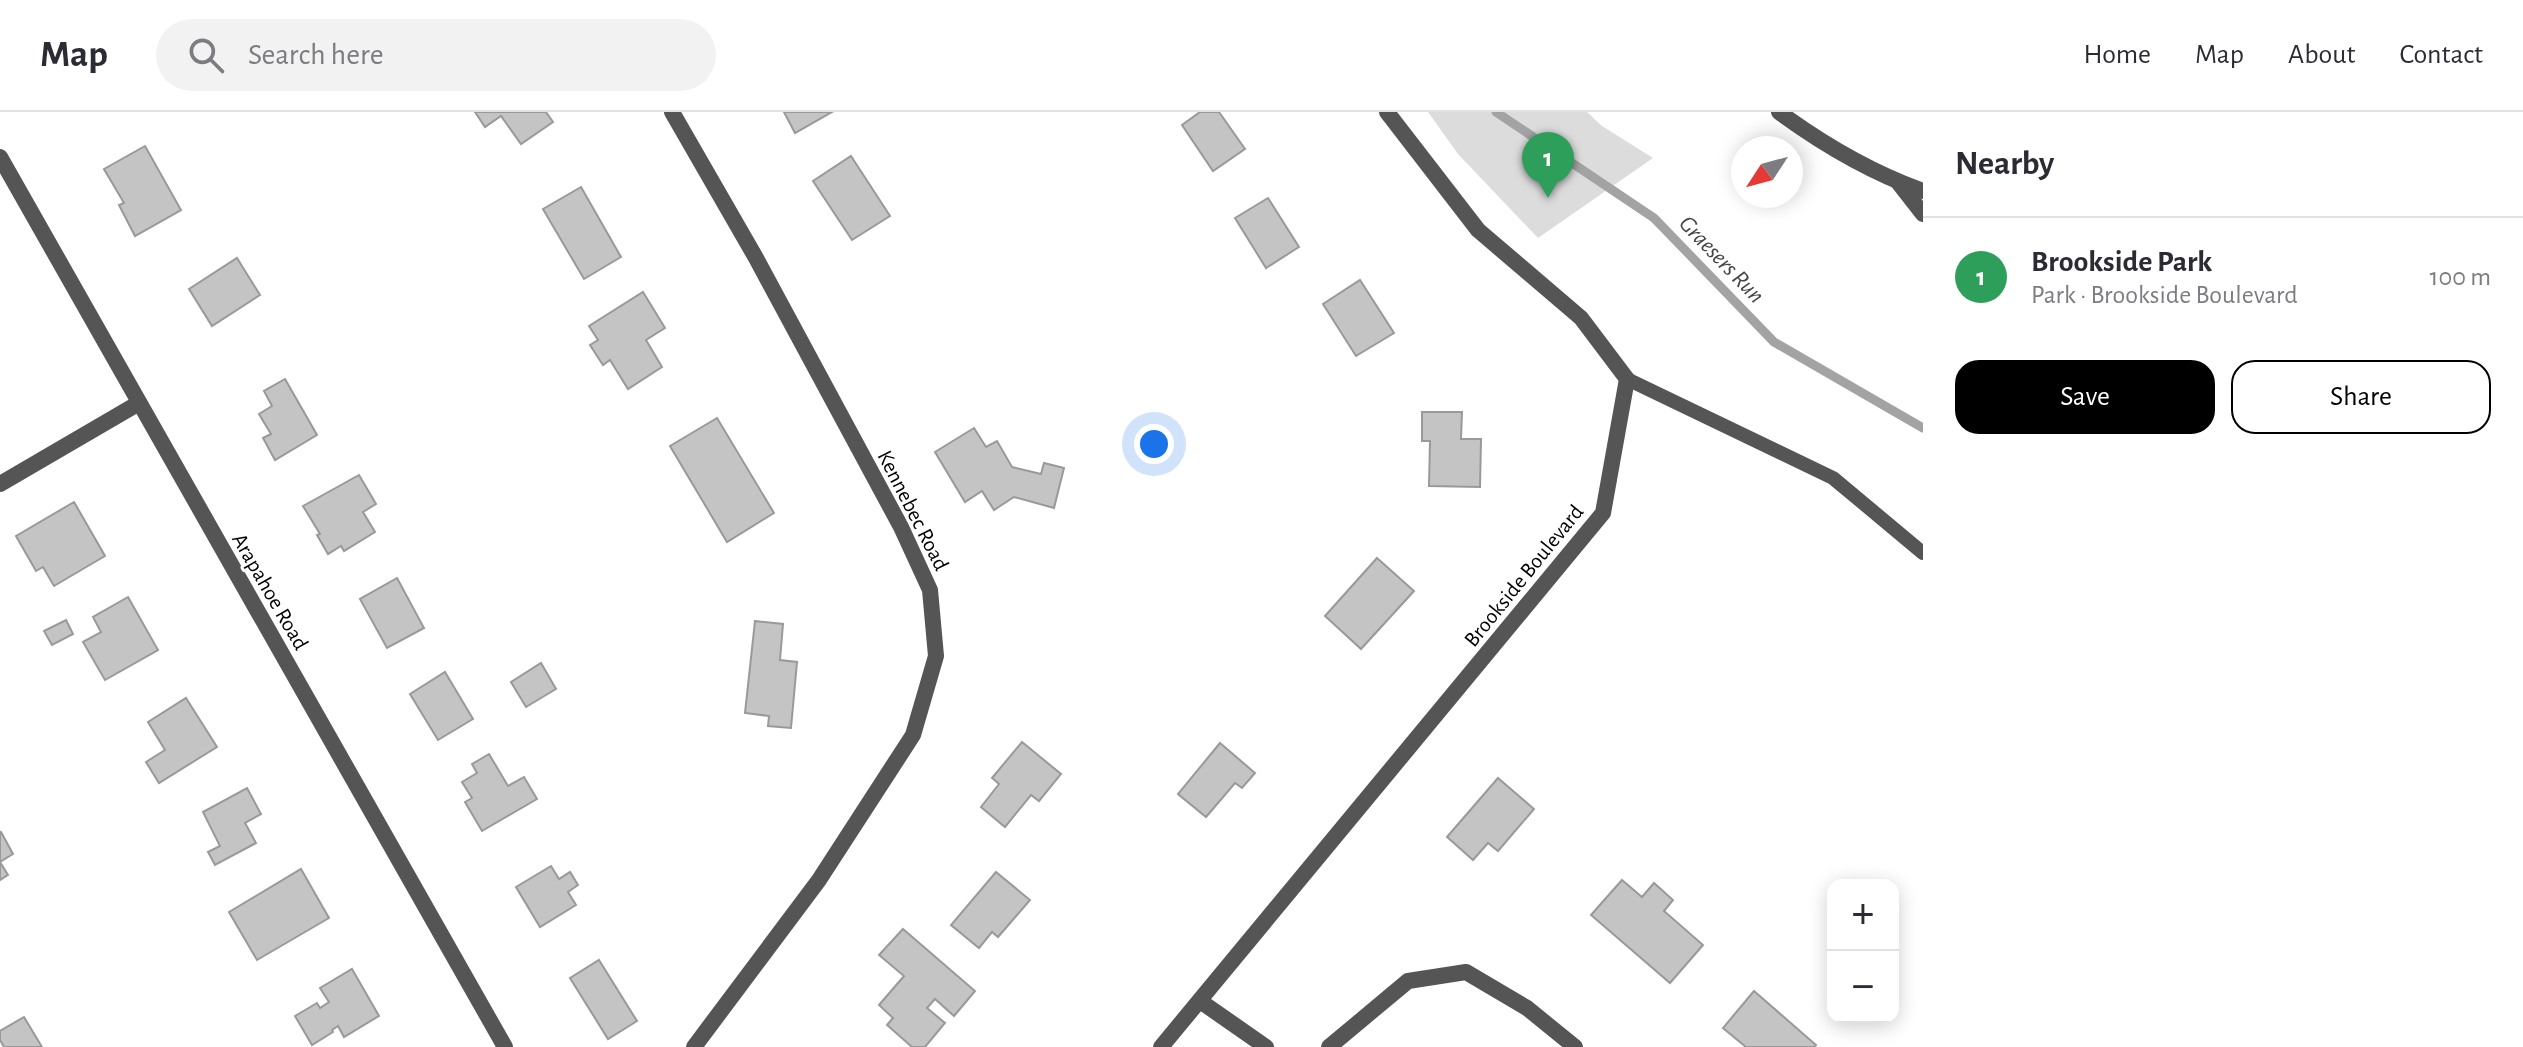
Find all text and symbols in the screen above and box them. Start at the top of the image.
search box [156,19,716,91]
icon: search [184,33,228,77]
text: Map [40,36,108,74]
text: Search here [248,40,384,70]
text: Home [2084,41,2151,69]
text: Map [2195,41,2244,69]
text: About [2288,41,2356,69]
text: Contact [2400,41,2483,69]
pin: 1 [1522,132,1574,198]
north arrow [1731,136,1803,208]
text: Nearby [1955,147,2054,181]
water label: Graesers Run [1674,211,1768,308]
text: Brookside Park [2031,247,2212,277]
text: 1 [1976,264,1986,290]
text: 100 m [2430,264,2491,290]
text: Park · Brookside Boulevard [2031,282,2298,308]
button: Save [1955,360,2215,434]
button: Share [2231,360,2491,434]
your location [1134,424,1174,464]
street label: Kennebec Road [873,447,953,574]
street label: Brookside Boulevard [1460,501,1588,651]
street label: Arapahoe Road [228,529,312,654]
map controls [1827,879,1899,1023]
button: + [1827,879,1899,951]
button: − [1827,951,1899,1023]

